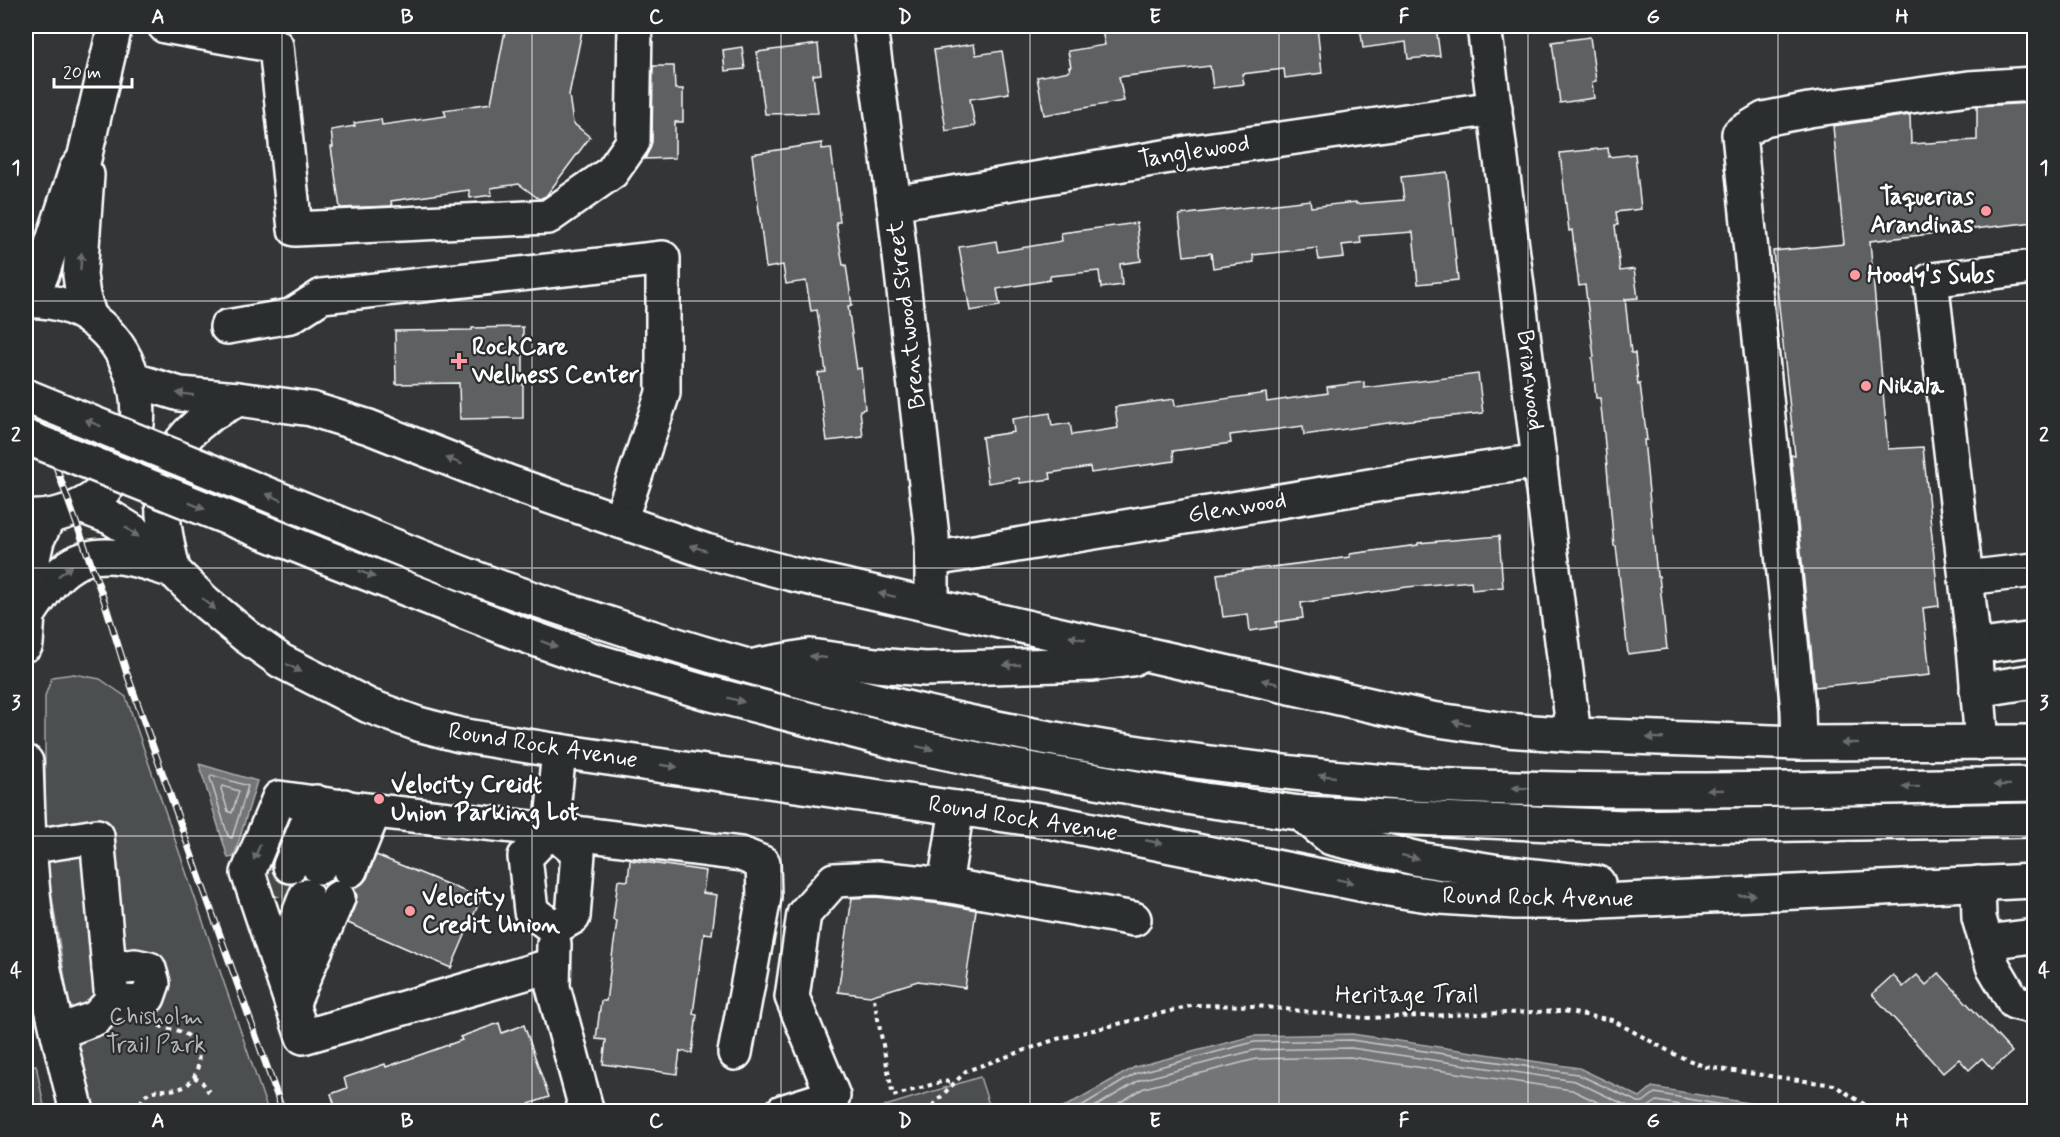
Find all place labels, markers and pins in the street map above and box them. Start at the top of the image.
place label: Taquerias Arandinas [1871,182,1974,241]
marker: Taquerias Arandinas [1979,204,1993,218]
place label: Hoody's Subs [1867,260,1995,291]
marker: Hoody's Subs [1848,268,1862,282]
place label: RockCare Wellness Center [471,332,639,391]
marker: RockCare Wellness Center [450,352,468,370]
place label: Nikala [1878,371,1944,402]
marker: Nikala [1859,379,1873,393]
place label: Velocity Creidt Union Parking Lot [391,770,580,830]
marker: Velocity Creidt Union Parking Lot [372,792,386,806]
place label: Velocity Credit Union [422,882,560,941]
marker: Velocity Credit Union [403,904,417,918]

